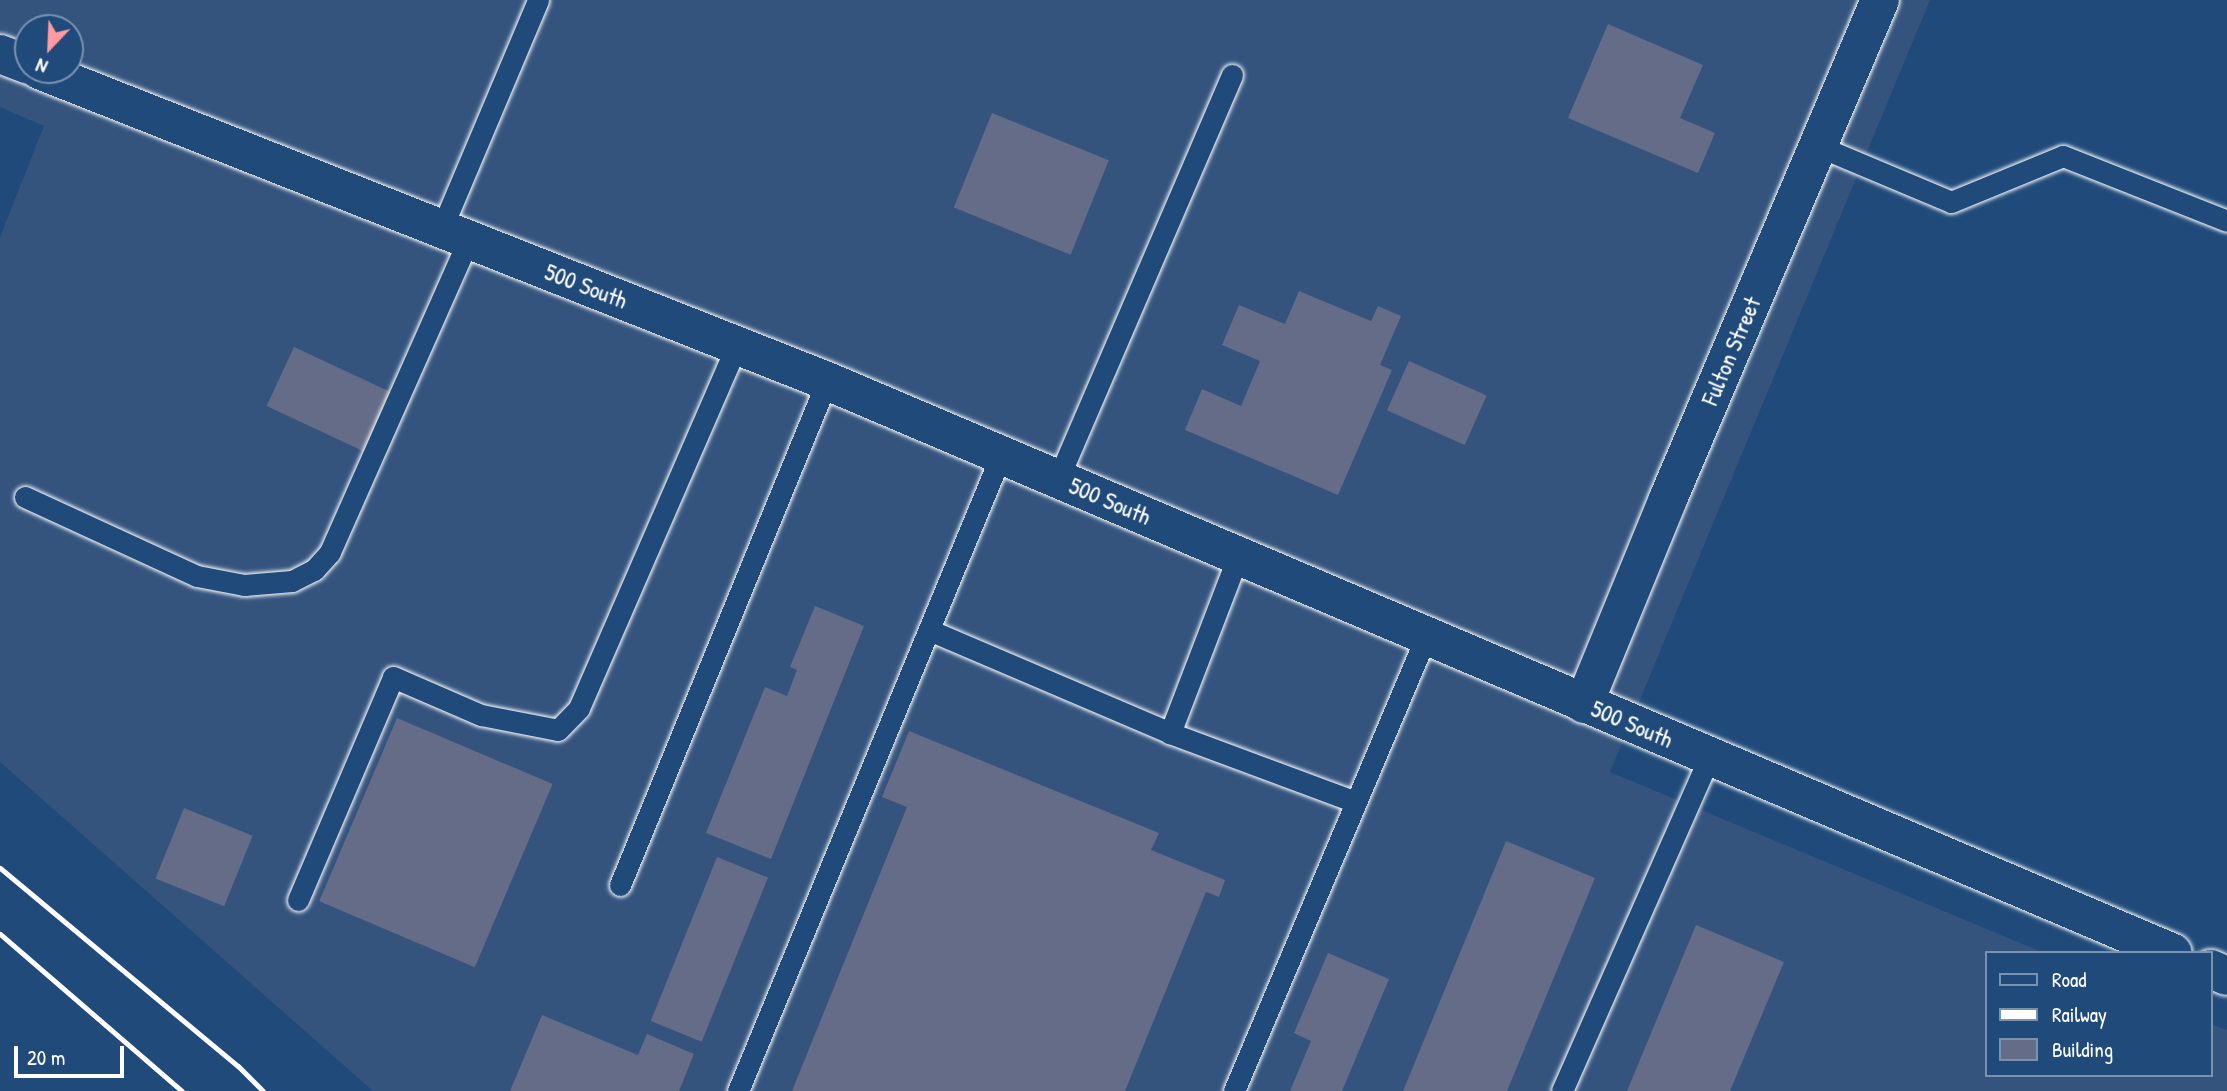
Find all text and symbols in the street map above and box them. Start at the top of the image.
north arrow [14,14,84,84]
text: N [32,53,51,80]
street label: 500 South [541,257,631,315]
street label: Fulton Street [1695,292,1767,410]
street label: 500 South [1065,471,1155,531]
street label: 500 South [1587,694,1677,754]
legend [1986,951,2213,1077]
text: Road [2052,965,2086,994]
text: Railway [2052,1000,2107,1029]
scale bar [18,1032,128,1076]
text: Building [2052,1035,2113,1064]
text: 20 m [27,1043,65,1072]

